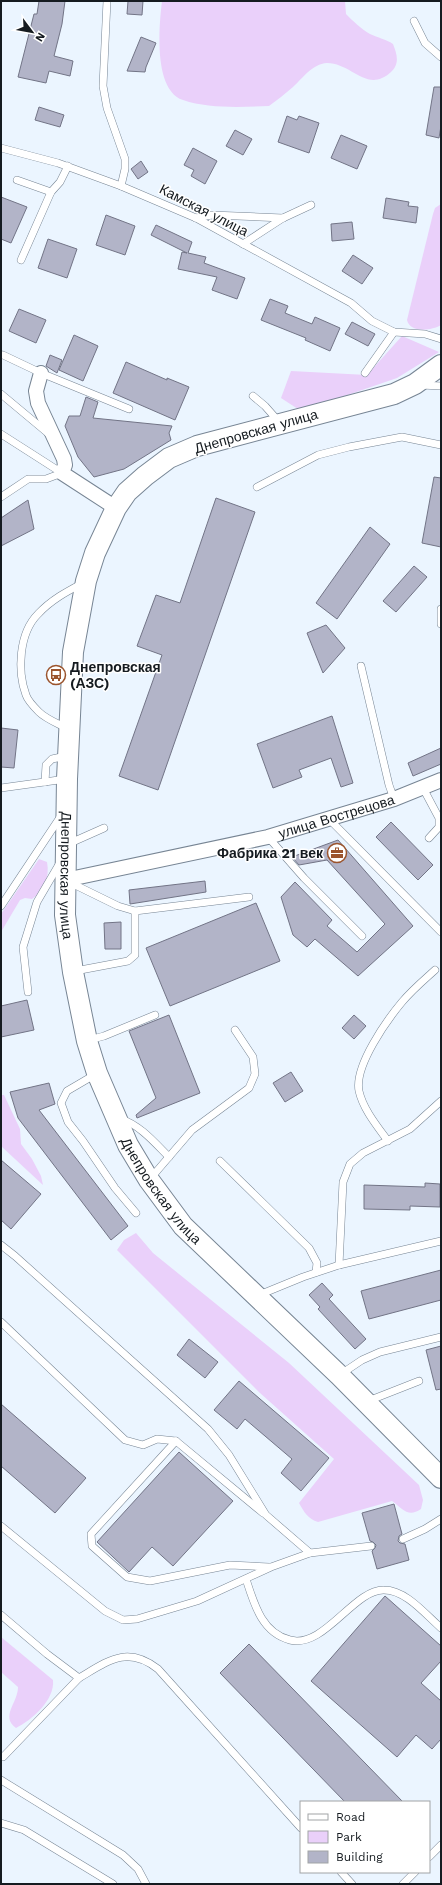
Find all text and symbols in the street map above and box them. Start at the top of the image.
north arrow [12,12,52,52]
text: N [32,30,48,44]
street label: Камская улица [157,181,251,239]
street label: Днепровская улица [193,406,320,456]
place label: Днепровская (АЗС) [70,659,161,691]
bus stop icon: Днепровская (АЗС) [45,664,67,686]
street label: улица Вострецова [277,791,397,841]
street label: Днепровская улица [57,812,76,940]
office icon: Фабрика 21 век [326,842,348,864]
place label: Фабрика 21 век [217,845,324,861]
street label: Днепровская улица [118,1135,205,1247]
legend [300,1801,430,1873]
text: Road [336,1810,365,1824]
text: Park [336,1830,362,1844]
text: Building [336,1850,383,1864]

